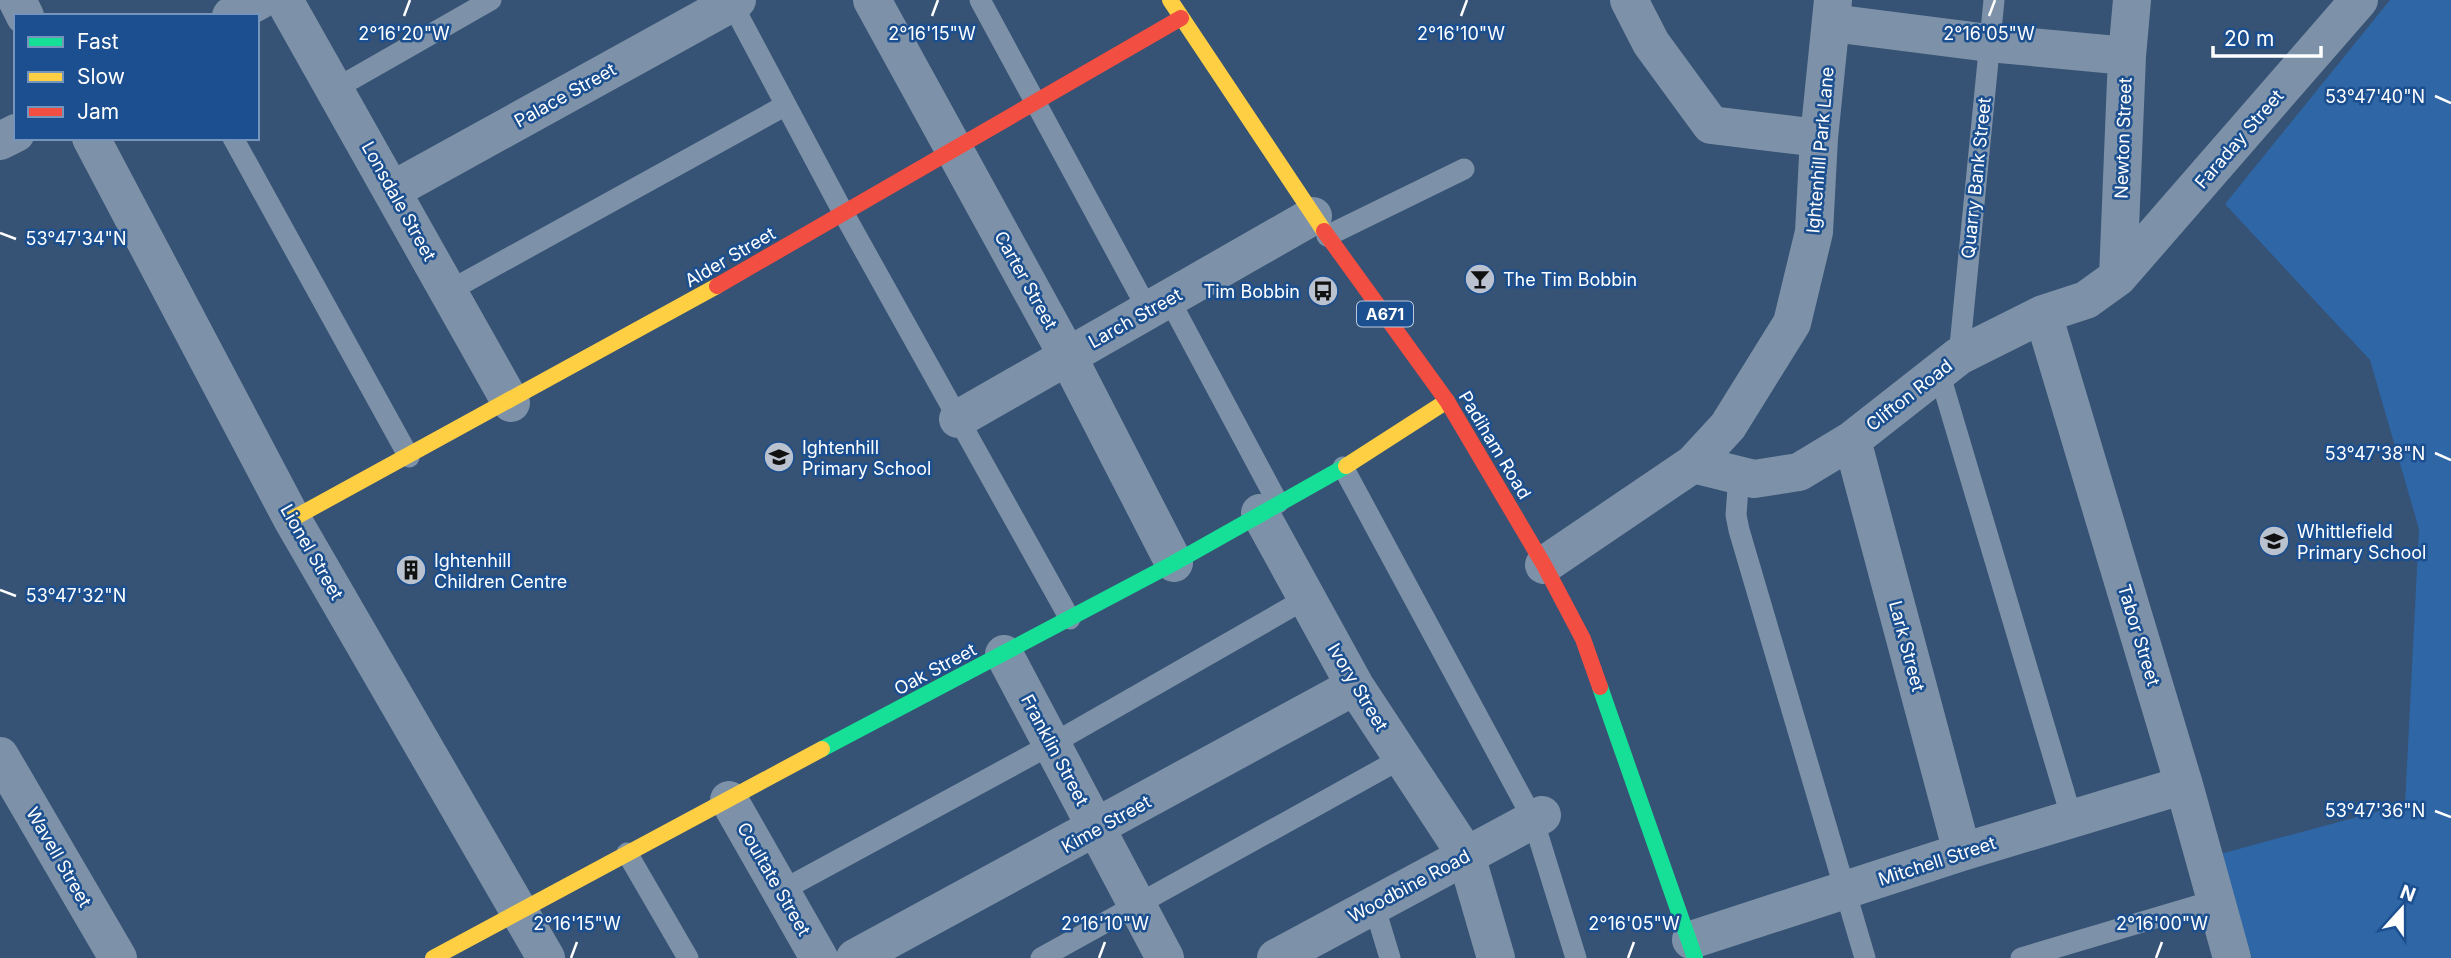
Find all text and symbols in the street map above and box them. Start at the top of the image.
legend [14,14,259,140]
scale bar [2213,14,2322,58]
text: 2°16'20"W [358,23,450,44]
text: 2°16'15"W [888,23,976,44]
text: 2°16'10"W [1417,23,1505,44]
text: 2°16'05"W [1943,23,2035,44]
text: 20 m [2224,26,2274,51]
text: Fast [77,29,119,54]
street label: Palace Street [511,58,619,132]
text: Slow [77,64,125,89]
street label: Ightenhill Park Lane [1802,66,1838,234]
street label: Newton Street [2110,77,2136,199]
street label: Faraday Street [2190,85,2288,193]
text: 53°47'40"N [2325,86,2425,107]
street label: Quarry Bank Street [1957,96,1995,260]
text: Jam [77,99,119,124]
street label: Lonsdale Street [358,138,440,264]
street label: Alder Street [681,223,779,291]
street label: Carter Street [990,227,1062,333]
text: 53°47'34"N [25,228,127,249]
bar icon: The Tim Bobbin [1463,262,1497,296]
place label: The Tim Bobbin [1503,269,1637,290]
bus stop icon: Tim Bobbin [1306,274,1340,308]
place label: Tim Bobbin [1204,281,1300,302]
street label: Larch Street [1085,284,1185,352]
road number: A671 [1357,302,1413,326]
street label: Clifton Road [1862,355,1956,435]
street label: Padiham Road [1455,387,1535,503]
place label: Ightenhill Primary School [802,437,931,479]
school or university icon: Ightenhill Primary School [762,440,796,474]
text: 53°47'38"N [2325,443,2425,464]
street label: Lionel Street [276,501,348,604]
place label: Whittlefield Primary School [2297,521,2426,563]
school or university icon: Whittlefield Primary School [2257,524,2291,558]
place label: Ightenhill Children Centre [434,550,567,592]
building icon: Ightenhill Children Centre [394,553,428,587]
street label: Tabor Street [2114,582,2164,688]
text: 53°47'32"N [26,585,126,606]
street label: Lark Street [1885,598,1929,694]
street label: Oak Street [891,639,980,699]
street label: Ivory Street [1324,639,1392,735]
street label: Franklin Street [1017,691,1093,809]
street label: Kime Street [1058,791,1154,857]
text: 53°47'36"N [2325,800,2425,821]
street label: Wavell Street [22,803,96,911]
street label: Coultate Street [733,819,815,939]
street label: Mitchell Street [1876,832,1999,890]
street label: Woodbine Road [1345,845,1473,927]
north arrow [2367,874,2437,944]
text: N [2397,880,2419,907]
text: 2°16'15"W [533,913,621,934]
text: 2°16'10"W [1061,913,1149,934]
text: 2°16'05"W [1588,913,1680,934]
text: 2°16'00"W [2116,913,2208,934]

